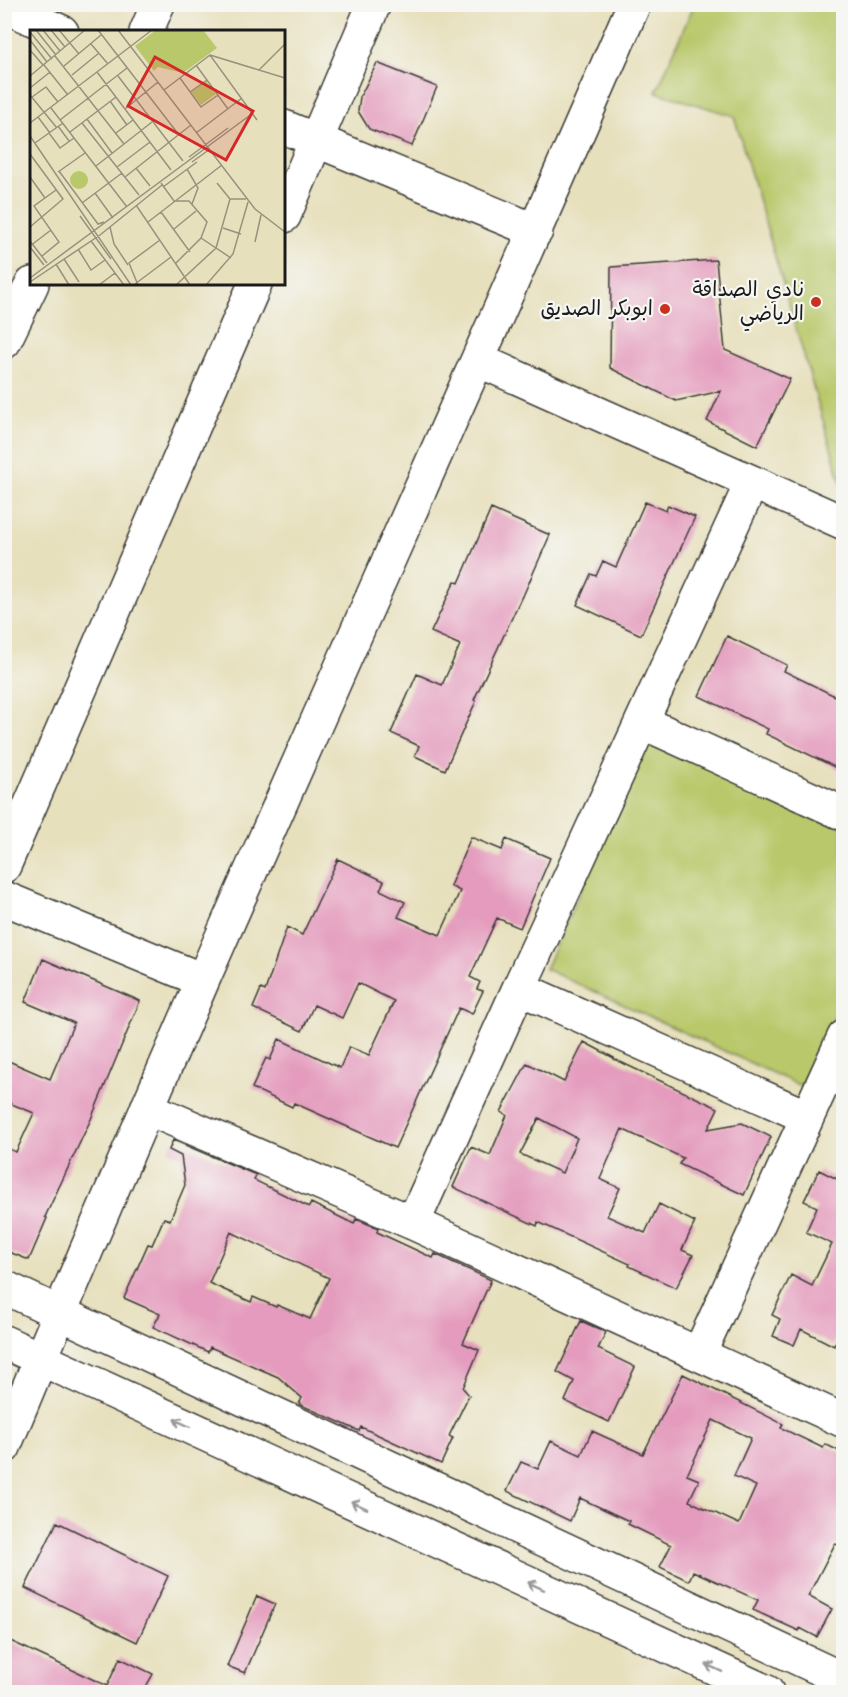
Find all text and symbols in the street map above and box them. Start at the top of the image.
inset map [30,30,285,285]
place label: نادي الصداقة الرياضي [692,274,804,332]
place label: ابوبكر الصديق [540,293,653,326]
marker: نادي الصداقة الرياضي [809,295,823,309]
marker: ابوبكر الصديق [658,302,672,316]
one-way arrow [174,1417,192,1429]
one-way arrow [351,1498,369,1510]
one-way arrow [528,1580,546,1592]
one-way arrow [705,1662,723,1673]

